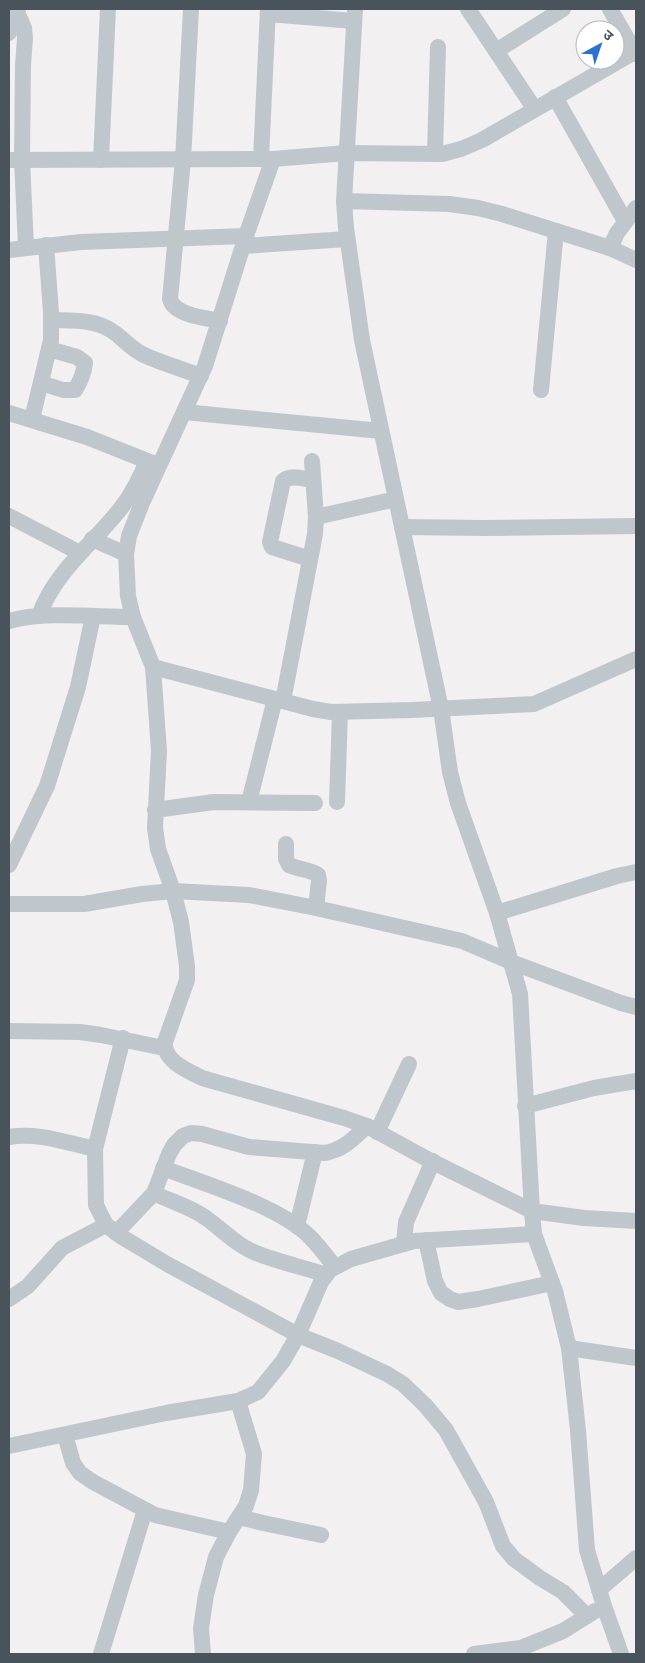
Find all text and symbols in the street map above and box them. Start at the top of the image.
north arrow [575,20,625,70]
text: उ [599,26,618,45]

